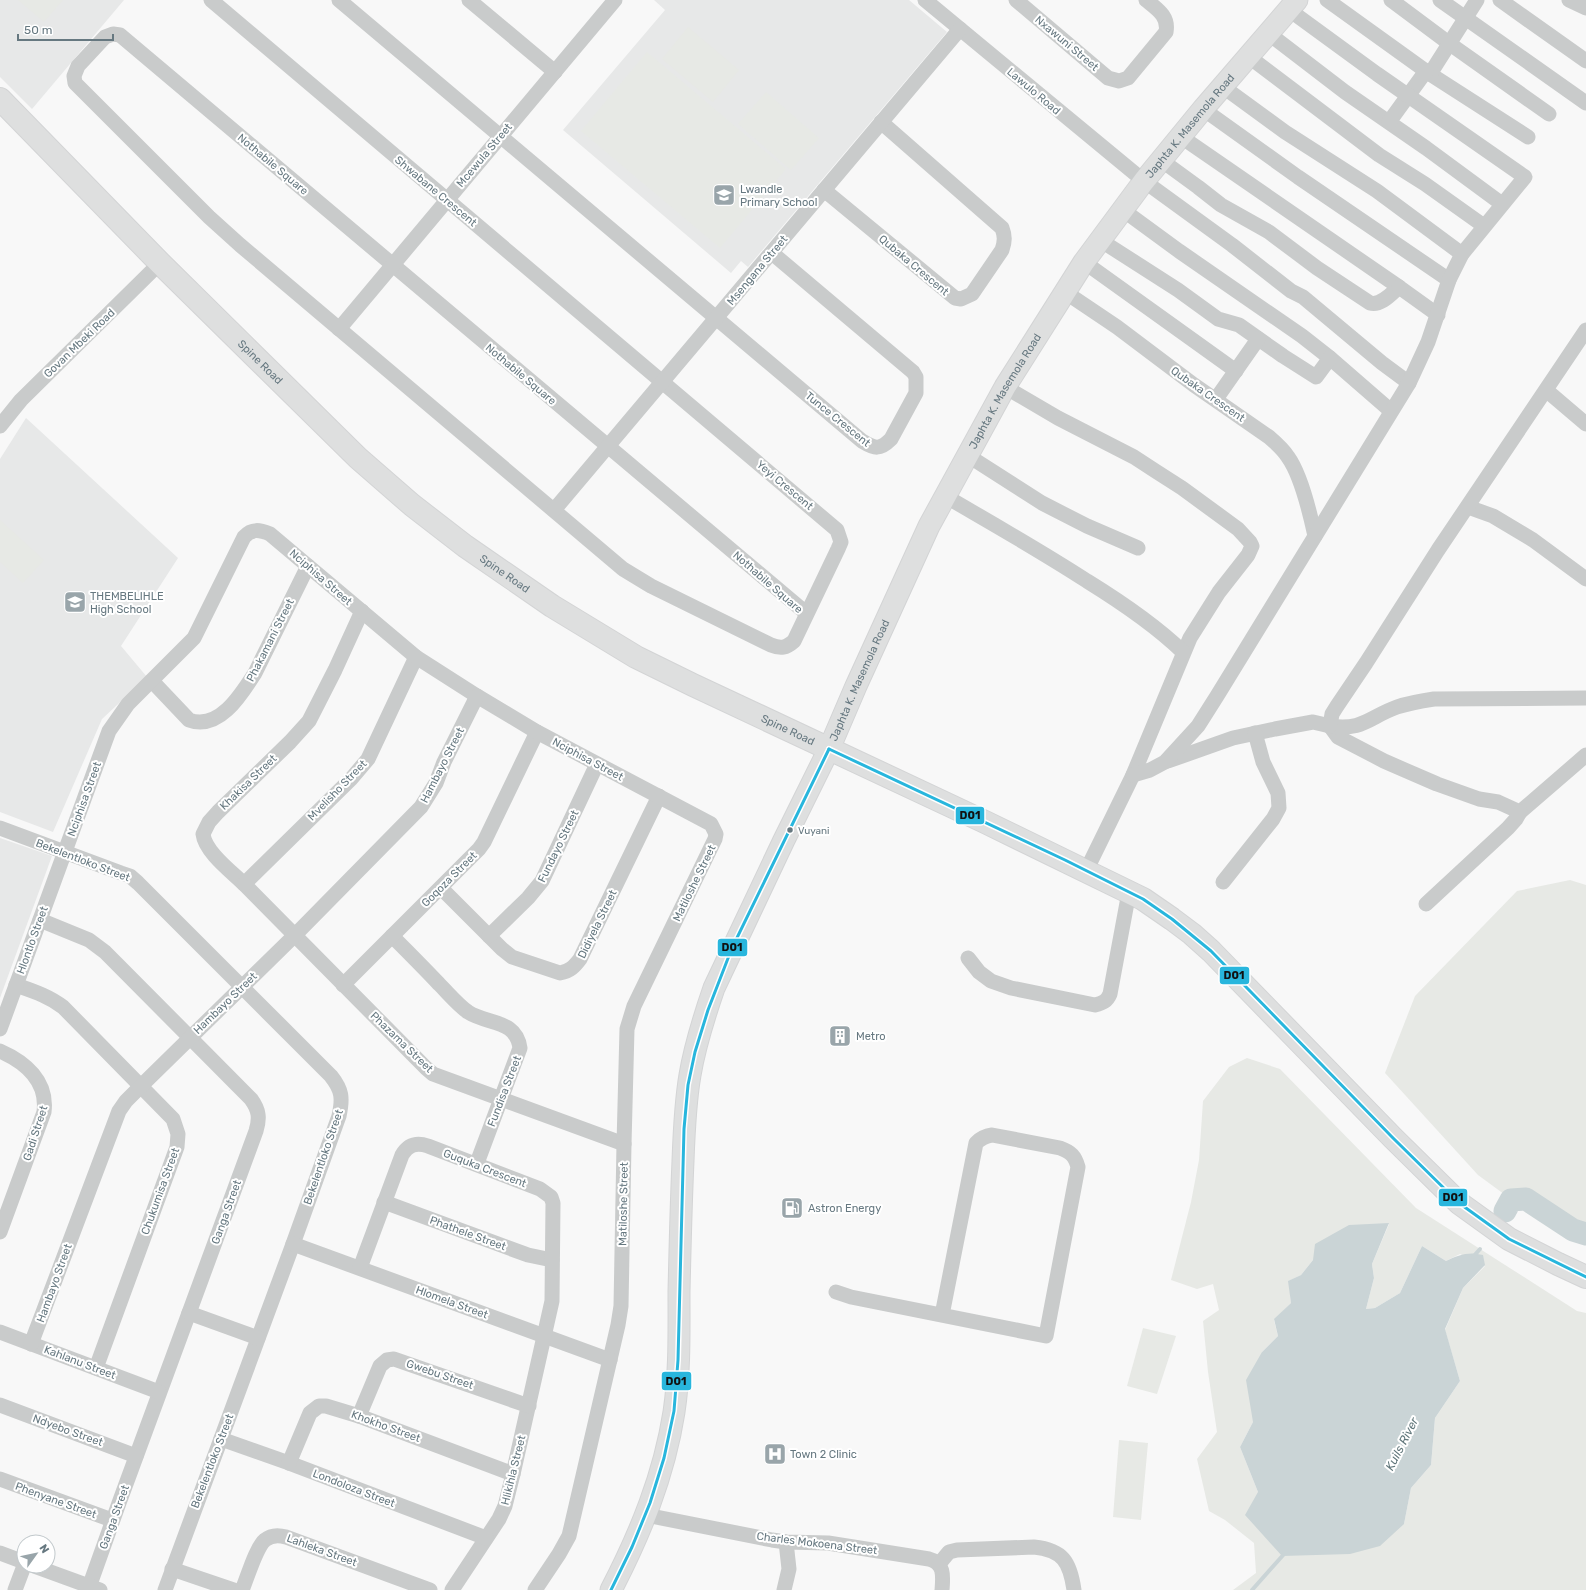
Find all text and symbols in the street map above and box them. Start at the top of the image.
street label: Nxawuni Street [1032,13,1102,74]
scale bar [18,16,113,42]
text: 50 m [24,23,52,37]
street label: Lawulo Road [1004,65,1063,117]
street label: Japhta K. Masemola Road [1143,71,1237,181]
street label: Mcewula Street [454,120,515,190]
street label: Nothabile Square [235,131,311,198]
street label: Shwabane Crescent [392,153,480,230]
school or university icon: Lwandle Primary School [711,182,737,208]
place label: Lwandle Primary School [740,183,817,209]
street label: Msengana Street [724,232,791,308]
street label: Qubaka Crescent [876,232,952,299]
street label: Govan Mbeki Road [41,306,117,380]
street label: Japhta K. Masemola Road [966,331,1044,451]
street label: Spine Road [235,337,285,387]
street label: Nothabile Square [483,341,559,408]
street label: Qubaka Crescent [1168,364,1248,425]
street label: Tunce Crescent [803,389,873,450]
street label: Yeyi Crescent [754,458,816,513]
street label: Nciphisa Street [287,547,355,608]
street label: Nothabile Square [730,549,805,616]
street label: Spine Road [477,552,532,596]
school or university icon: THEMBELIHLE High School [62,589,88,615]
place label: THEMBELIHLE High School [90,590,164,616]
street label: Phakamani Street [244,596,297,684]
street label: Japhta K. Masemola Road [827,618,892,743]
street label: Spine Road [759,712,817,748]
street label: Hambayo Street [418,725,467,805]
street label: Nciphisa Street [550,735,626,784]
street label: Khakisa Street [217,752,280,813]
street label: Mvelisho Street [305,757,370,823]
street label: Nciphisa Street [65,759,104,838]
line badge: D01 [955,806,985,825]
street label: Fundayo Street [535,807,582,884]
text: D01 [960,809,980,822]
marker: Vuyani [785,825,795,835]
place label: Vuyani [798,825,830,837]
street label: Bekelentloko Street [34,836,132,885]
street label: Matiloshe Street [670,842,719,924]
street label: Goqoza Street [419,849,480,910]
street label: Didiyela Street [575,887,620,961]
street label: Hlontlo Street [14,904,51,976]
line badge: D01 [717,938,748,957]
text: D01 [722,941,742,954]
line badge: D01 [1219,966,1250,985]
street label: Hambayo Street [191,969,260,1037]
text: D01 [1224,969,1244,982]
street label: Phazama Street [368,1009,436,1076]
building icon: Metro [827,1023,853,1049]
place label: Metro [856,1030,886,1043]
street label: Fundisa Street [485,1053,524,1129]
street label: Gadi Street [20,1103,51,1162]
street label: Bekelentloko Street [301,1107,346,1207]
street label: Chukumisa Street [139,1145,182,1236]
street label: Guquka Crescent [441,1147,529,1191]
street label: Matiloshe Street [616,1161,631,1246]
street label: Ganga Street [209,1178,244,1246]
line badge: D01 [1438,1188,1468,1207]
text: D01 [1443,1191,1463,1204]
fuel station icon: Astron Energy [779,1195,805,1221]
place label: Astron Energy [808,1202,881,1215]
street label: Phathele Street [428,1214,508,1254]
street label: Hambayo Street [34,1241,75,1324]
street label: Hlomela Street [414,1283,490,1322]
street label: Kahlanu Street [42,1343,118,1382]
street label: Gwebu Street [405,1357,476,1392]
line badge: D01 [661,1371,692,1391]
text: D01 [666,1375,686,1388]
street label: Khokho Street [349,1408,423,1445]
street label: Ndyebo Street [31,1412,105,1449]
street label: Bekelentloko Street [188,1412,237,1510]
water label: Kuils River [1383,1415,1421,1473]
street label: Hlikihla Street [499,1433,529,1506]
hospital icon: Town 2 Clinic [762,1441,788,1467]
place label: Town 2 Clinic [790,1448,857,1461]
street label: Londoloza Street [311,1467,397,1510]
street label: Phenyane Street [13,1480,99,1521]
street label: Ganga Street [97,1483,132,1551]
street label: Charles Mokoena Street [756,1530,879,1557]
street label: Lahleka Street [285,1532,359,1569]
north arrow [16,1534,56,1574]
text: N [36,1542,52,1556]

